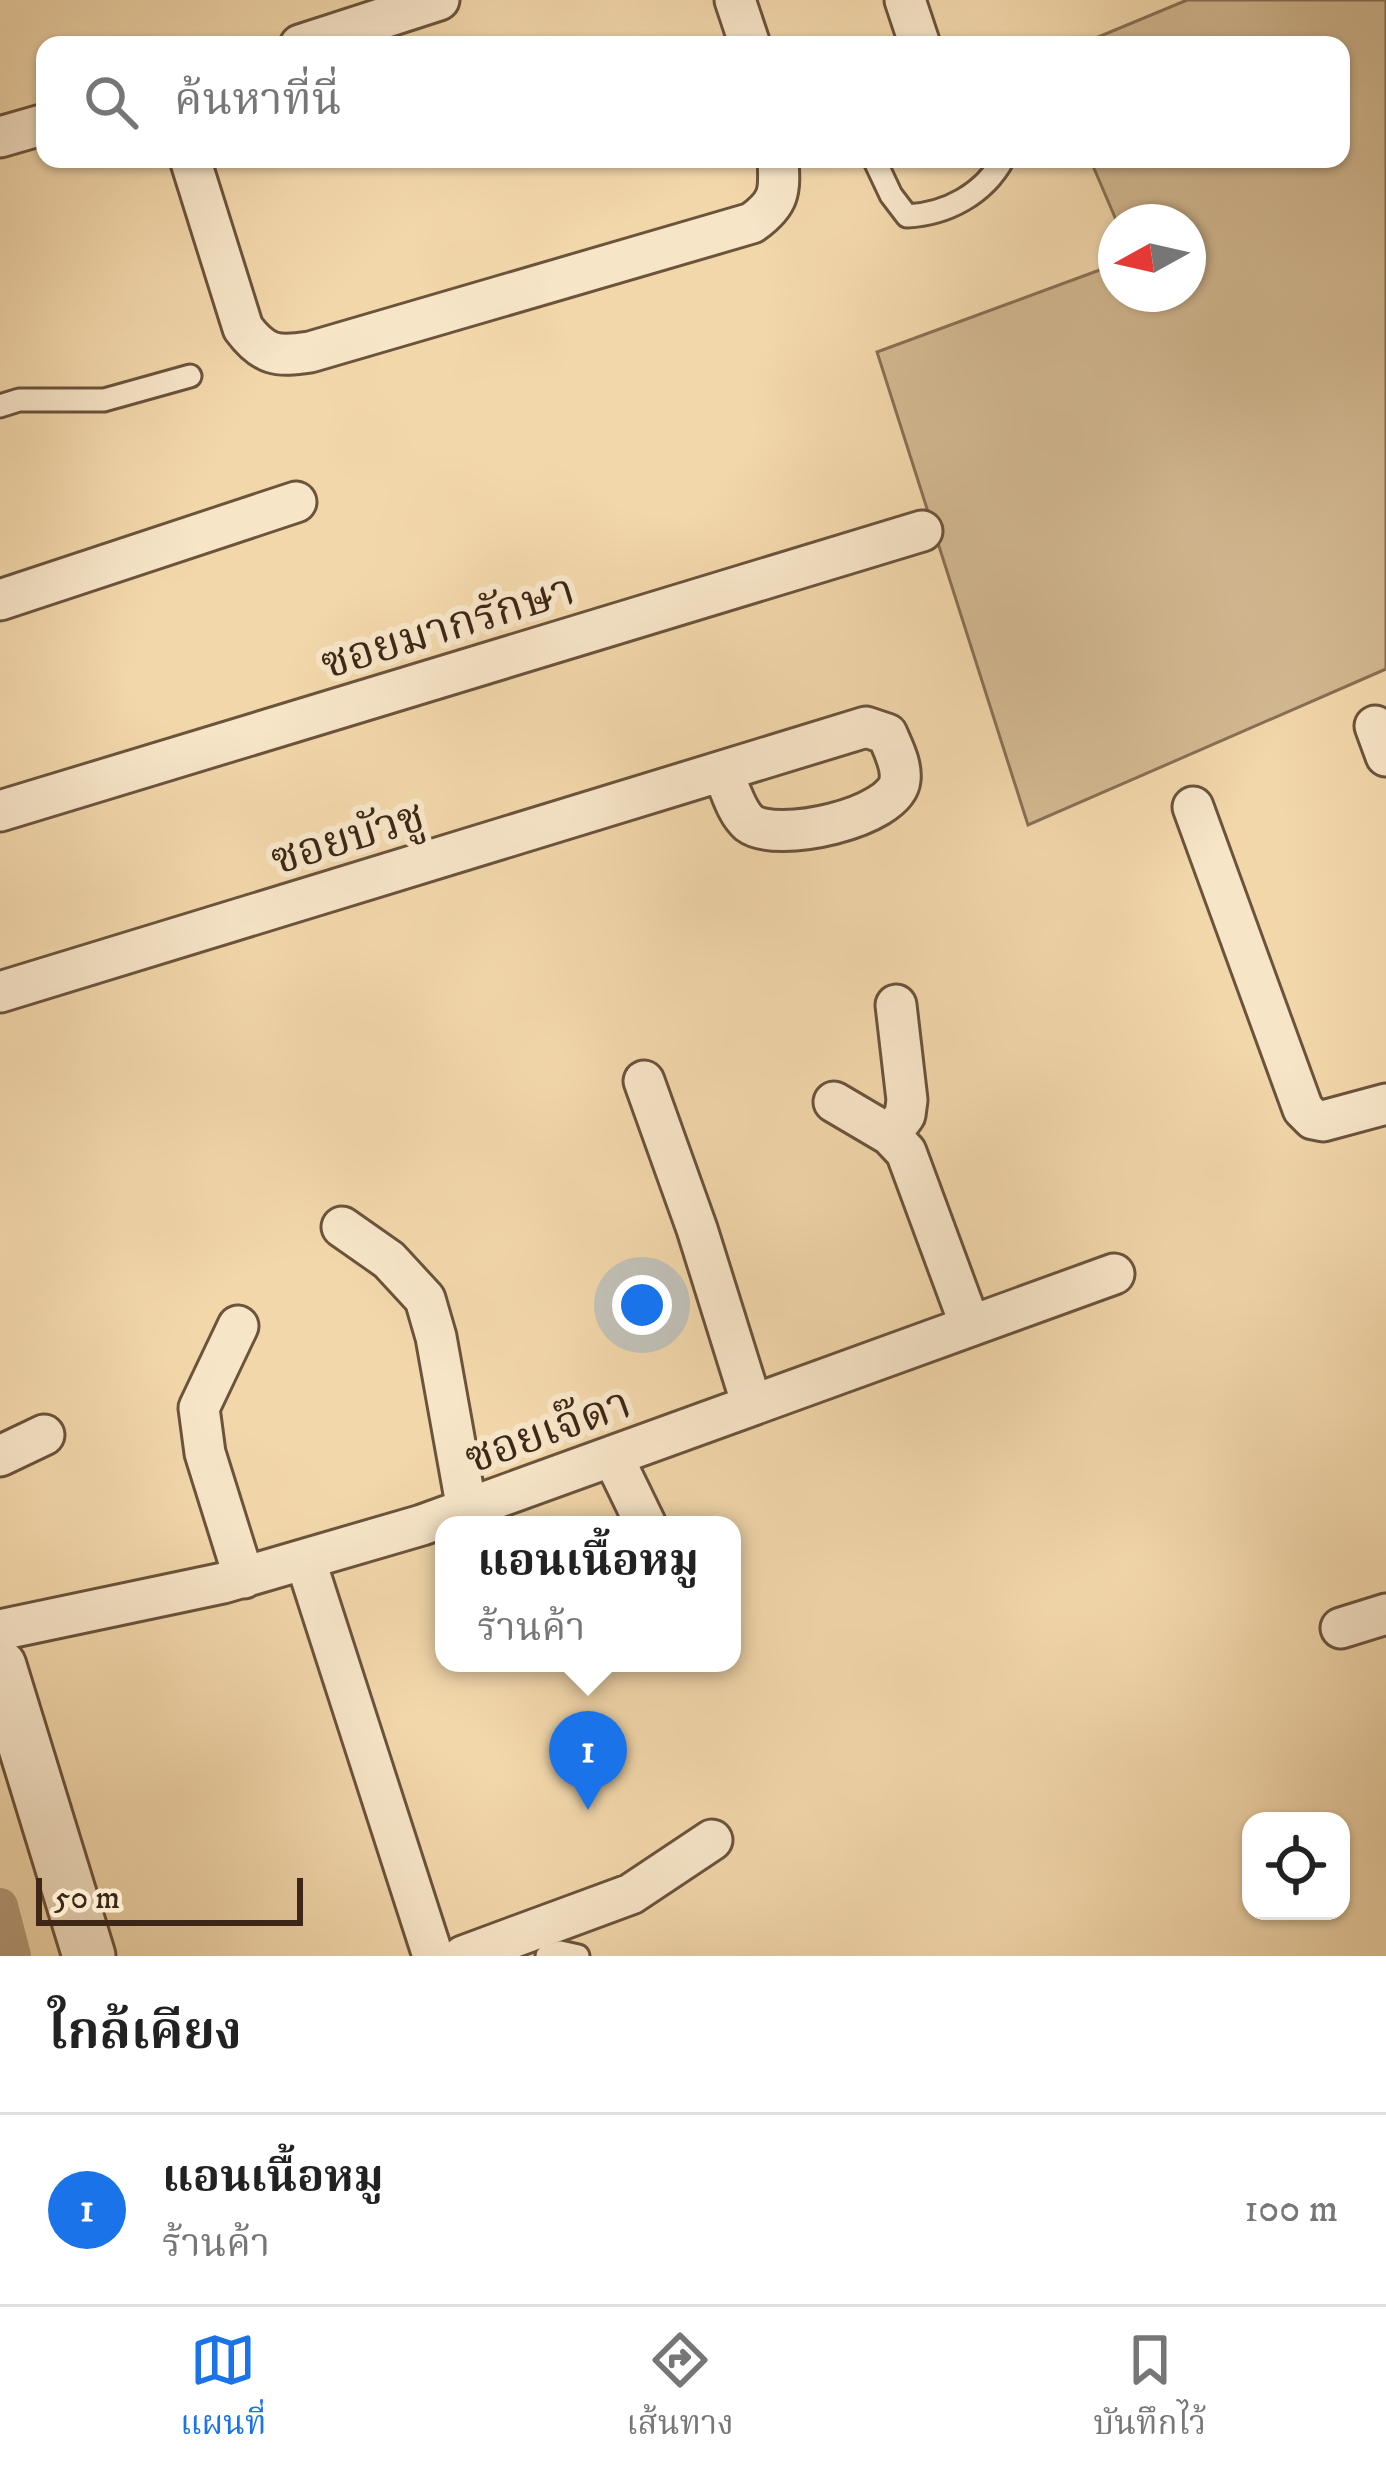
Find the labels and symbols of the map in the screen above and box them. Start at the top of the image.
north arrow [1098,204,1206,312]
street label: ซอยมากรักษา [314,563,582,693]
street label: ซอยบัวชู [264,789,432,889]
your location [612,1275,672,1335]
street label: ซอยเจ๊ดา [457,1376,639,1488]
pin: 1 [549,1711,627,1810]
scale bar [36,1872,303,1925]

